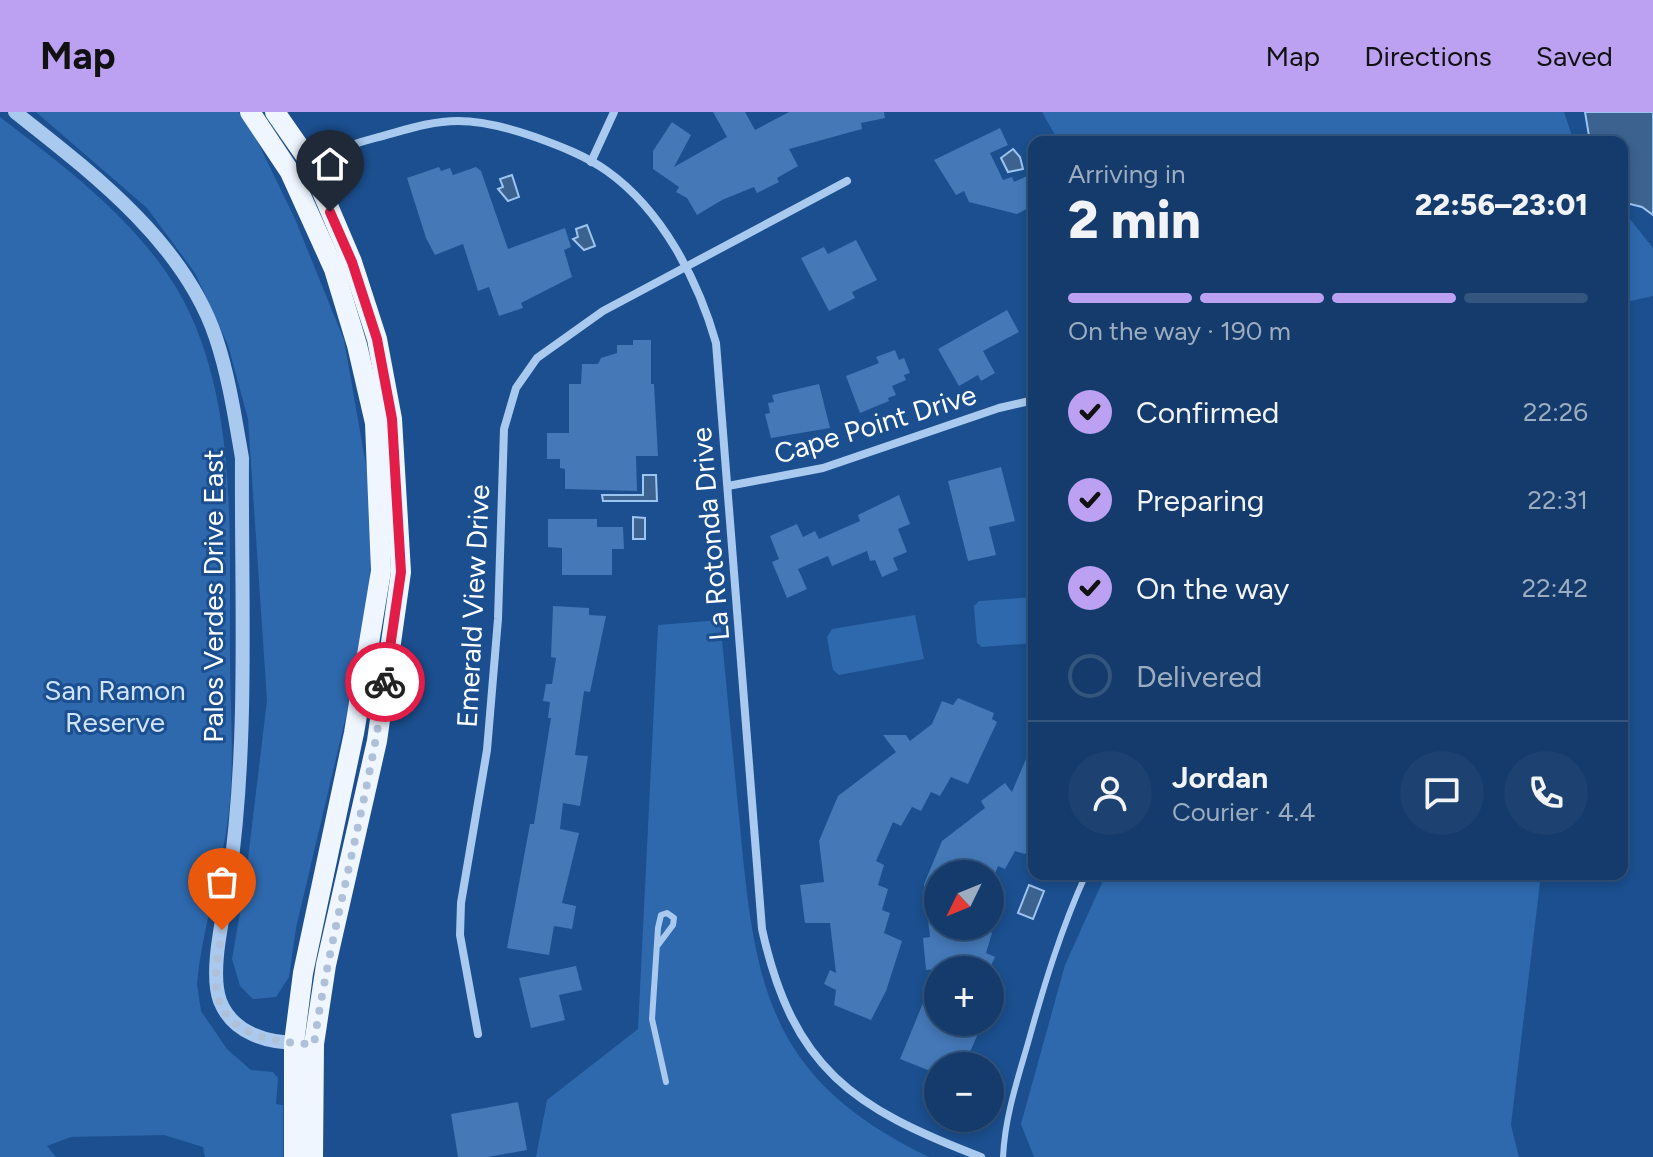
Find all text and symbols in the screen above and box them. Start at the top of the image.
text: Map [40,33,116,79]
text: Map [1266,39,1320,73]
text: Directions [1364,39,1492,73]
text: Saved [1536,39,1613,73]
pin [296,130,364,212]
icon: home [308,142,352,186]
text: Arriving in [1068,158,1186,190]
text: 22:56–23:01 [1415,186,1588,223]
text: 2 min [1068,189,1201,251]
text: On the way · 190 m [1068,315,1291,347]
street label: Cape Point Drive [770,377,980,471]
icon: check [1068,390,1112,434]
text: Confirmed [1136,394,1279,431]
text: 22:26 [1523,396,1588,428]
street label: La Rotonda Drive [684,426,736,642]
street label: Palos Verdes Drive East [196,449,230,743]
icon: check [1068,478,1112,522]
text: Preparing [1136,482,1264,519]
street label: Emerald View Drive [450,484,496,728]
text: 22:31 [1527,484,1588,516]
icon: check [1068,566,1112,610]
text: On the way [1136,570,1289,607]
text: 22:42 [1522,572,1588,604]
courier [345,642,425,722]
text: Delivered [1136,658,1262,695]
icon: bike [363,660,407,704]
park label: San Ramon Reserve [44,673,186,739]
button: person [1068,751,1152,835]
button: chat [1400,751,1484,835]
button: phone [1504,751,1588,835]
text: Jordan [1172,759,1268,796]
text: Courier · 4.4 [1172,796,1315,828]
pin [188,848,256,930]
icon: bag [200,860,244,904]
north arrow [924,860,1004,940]
map controls [924,860,1004,1132]
button: + [924,956,1004,1036]
button: − [924,1052,1004,1132]

